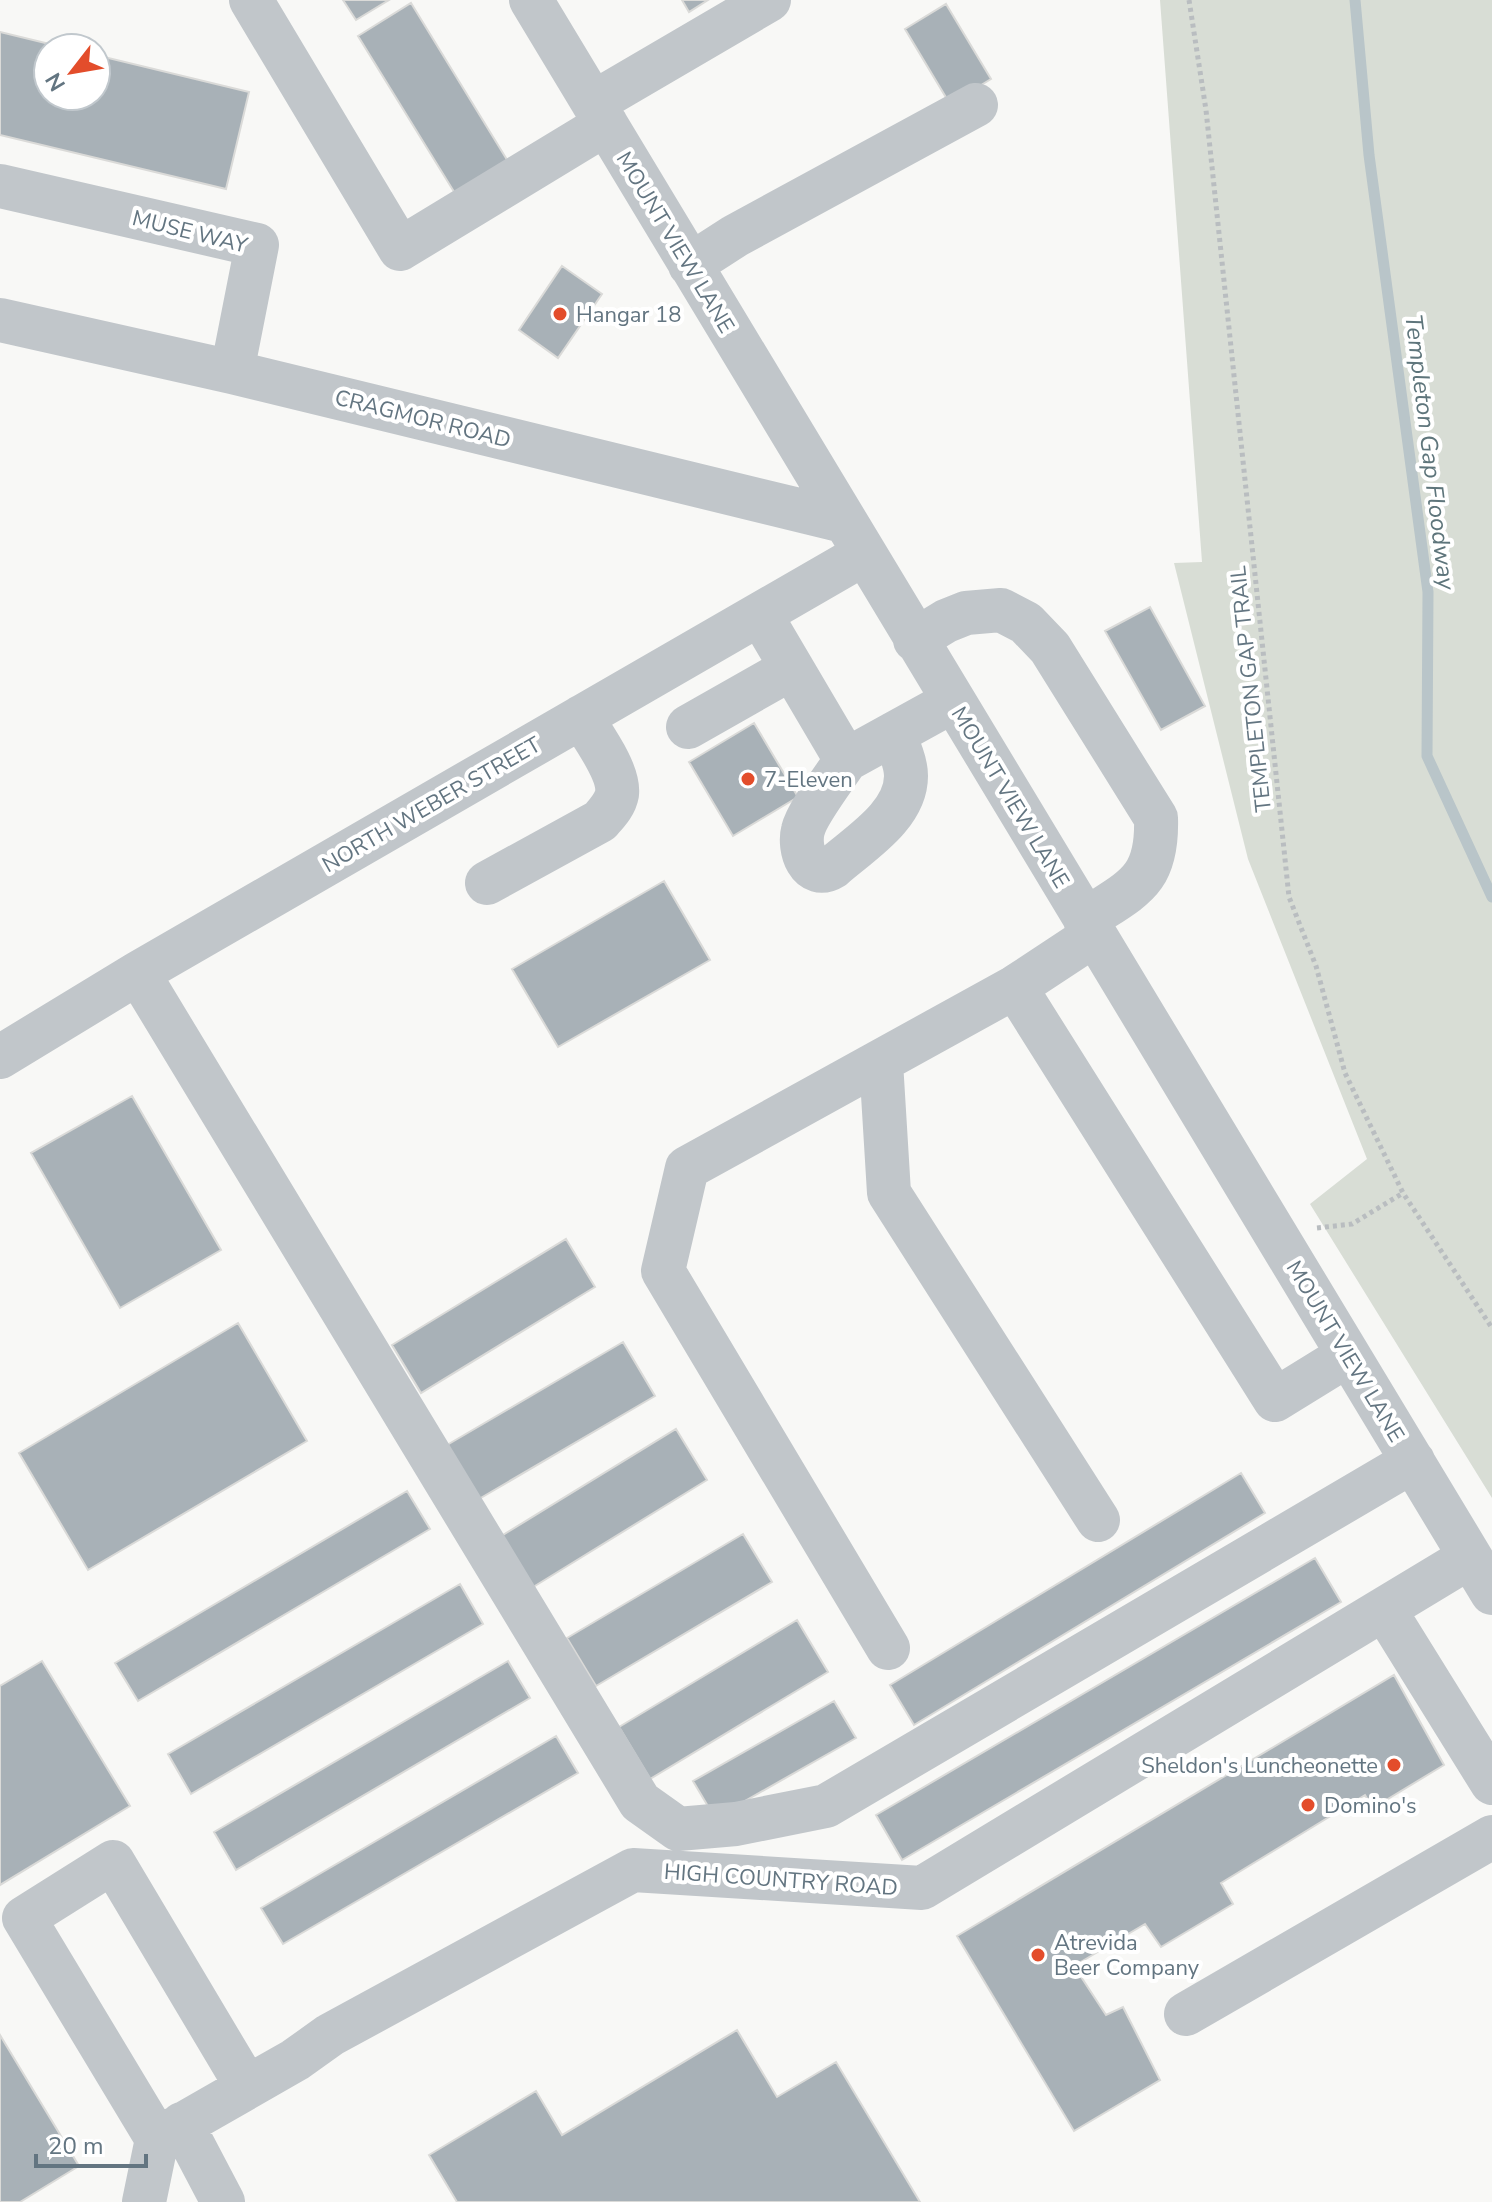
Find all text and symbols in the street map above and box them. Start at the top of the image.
north arrow [32,32,112,112]
text: N [39,67,73,97]
street label: MOUNT VIEW LANE [609,146,741,339]
street label: MUSE WAY [129,203,251,261]
place label: Hangar 18 [576,300,681,330]
marker: Hangar 18 [551,305,569,323]
water label: Templeton Gap Floodway [1397,313,1463,593]
street label: CRAGMOR ROAD [331,383,514,455]
street label: TEMPLETON GAP TRAIL [1223,564,1279,813]
street label: MOUNT VIEW LANE [944,701,1076,894]
street label: NORTH WEBER STREET [317,730,547,880]
place label: 7-Eleven [764,765,853,795]
marker: 7-Eleven [739,770,757,788]
street label: MOUNT VIEW LANE [1279,1255,1411,1448]
place label: Sheldon's Luncheonette [1141,1751,1378,1781]
marker: Sheldon's Luncheonette [1385,1756,1403,1774]
place label: Domino's [1324,1791,1417,1821]
marker: Domino's [1299,1796,1317,1814]
street label: HIGH COUNTRY ROAD [663,1857,899,1903]
place label: Atrevida Beer Company [1054,1928,1200,1983]
marker: Atrevida Beer Company [1029,1946,1047,1964]
scale bar [36,2118,146,2168]
text: 20 m [48,2130,104,2162]

